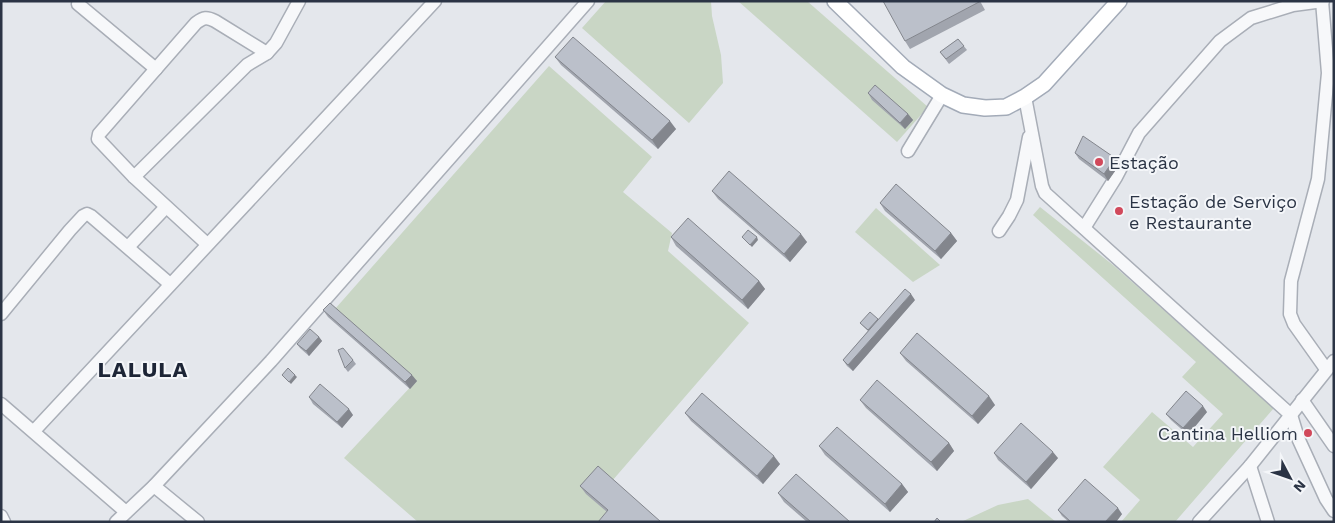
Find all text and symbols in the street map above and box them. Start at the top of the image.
place label: Estação [1109,152,1179,173]
marker: Estação [1093,156,1105,168]
place label: Estação de Serviço e Restaurante [1129,191,1297,233]
marker: Estação de Serviço e Restaurante [1113,205,1125,217]
district label: LALULA [98,357,189,382]
place label: Cantina Helliom [1158,423,1298,444]
marker: Cantina Helliom [1302,427,1314,439]
north arrow [1265,453,1315,503]
text: N [1290,477,1309,496]

